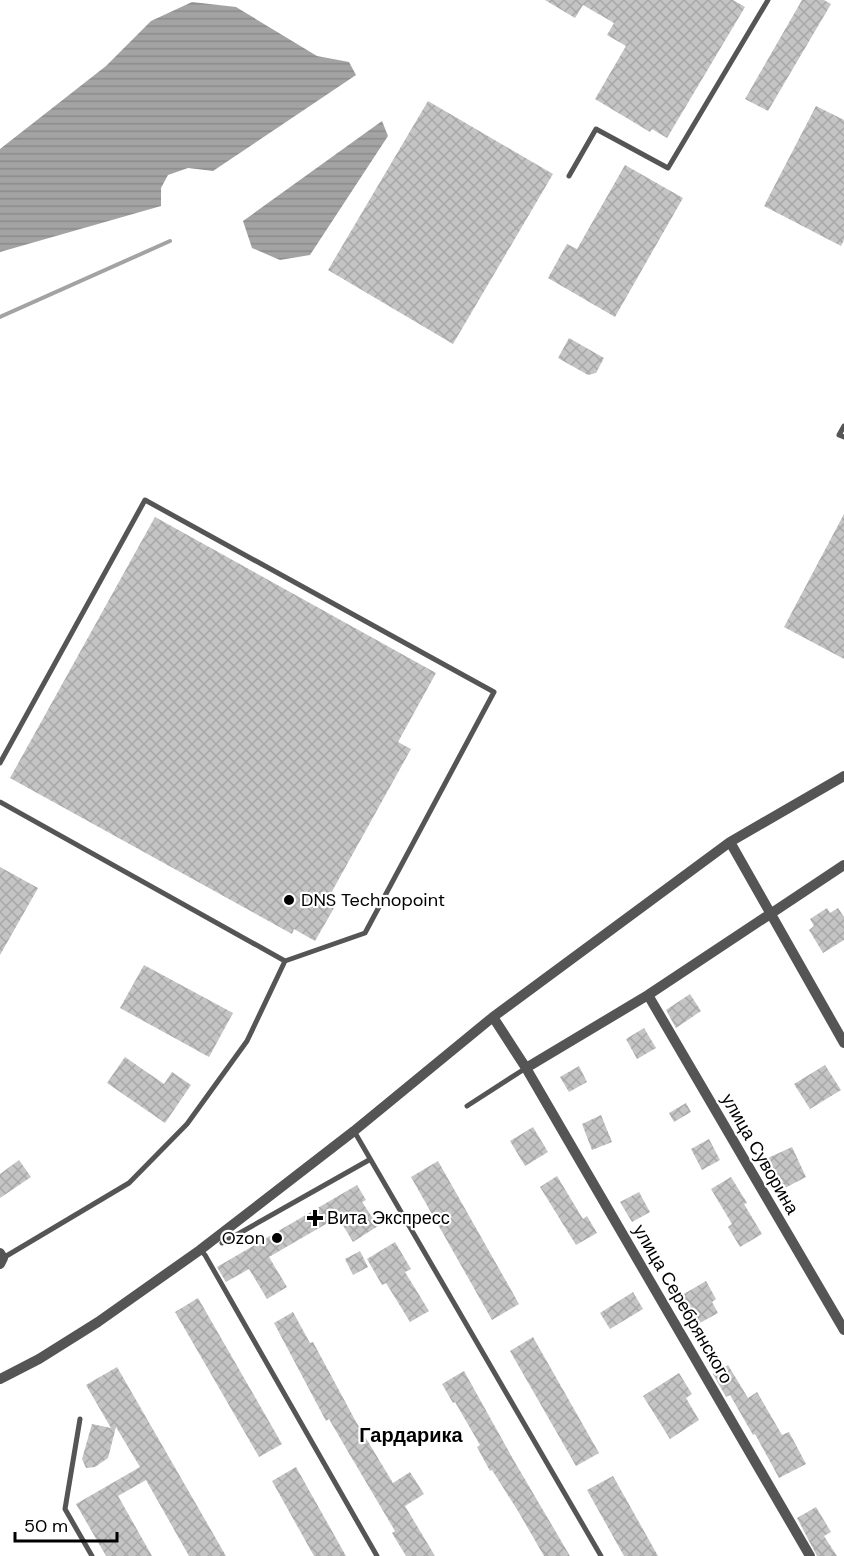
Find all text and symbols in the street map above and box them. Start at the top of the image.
place label: DNS Technopoint [301,888,445,912]
marker: DNS Technopoint [282,893,296,907]
street label: улица Суворина [716,1089,805,1220]
place label: Вита Экспресс [327,1206,450,1230]
marker: Вита Экспресс [308,1211,322,1225]
street label: улица Серебрянского [628,1220,738,1388]
place label: Ozon [222,1226,265,1250]
marker: Ozon [270,1231,284,1245]
district label: Гардарика [359,1422,464,1448]
scale bar [15,1505,117,1543]
text: 50 m [24,1514,68,1538]

